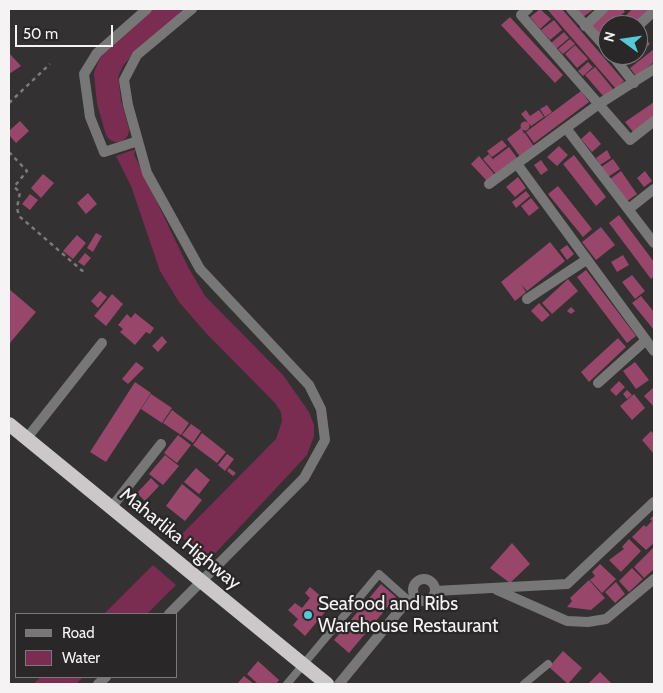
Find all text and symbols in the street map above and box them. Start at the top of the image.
scale bar [18,15,115,47]
north arrow [598,15,648,65]
text: 50 m [23,25,58,43]
text: N [599,30,619,44]
street label: Maharlika Highway [115,483,245,595]
place label: Seafood and Ribs Warehouse Restaurant [318,593,498,637]
marker: Seafood and Ribs Warehouse Restaurant [302,609,314,621]
legend [15,613,178,678]
text: Road [62,624,95,642]
text: Water [62,649,100,667]

